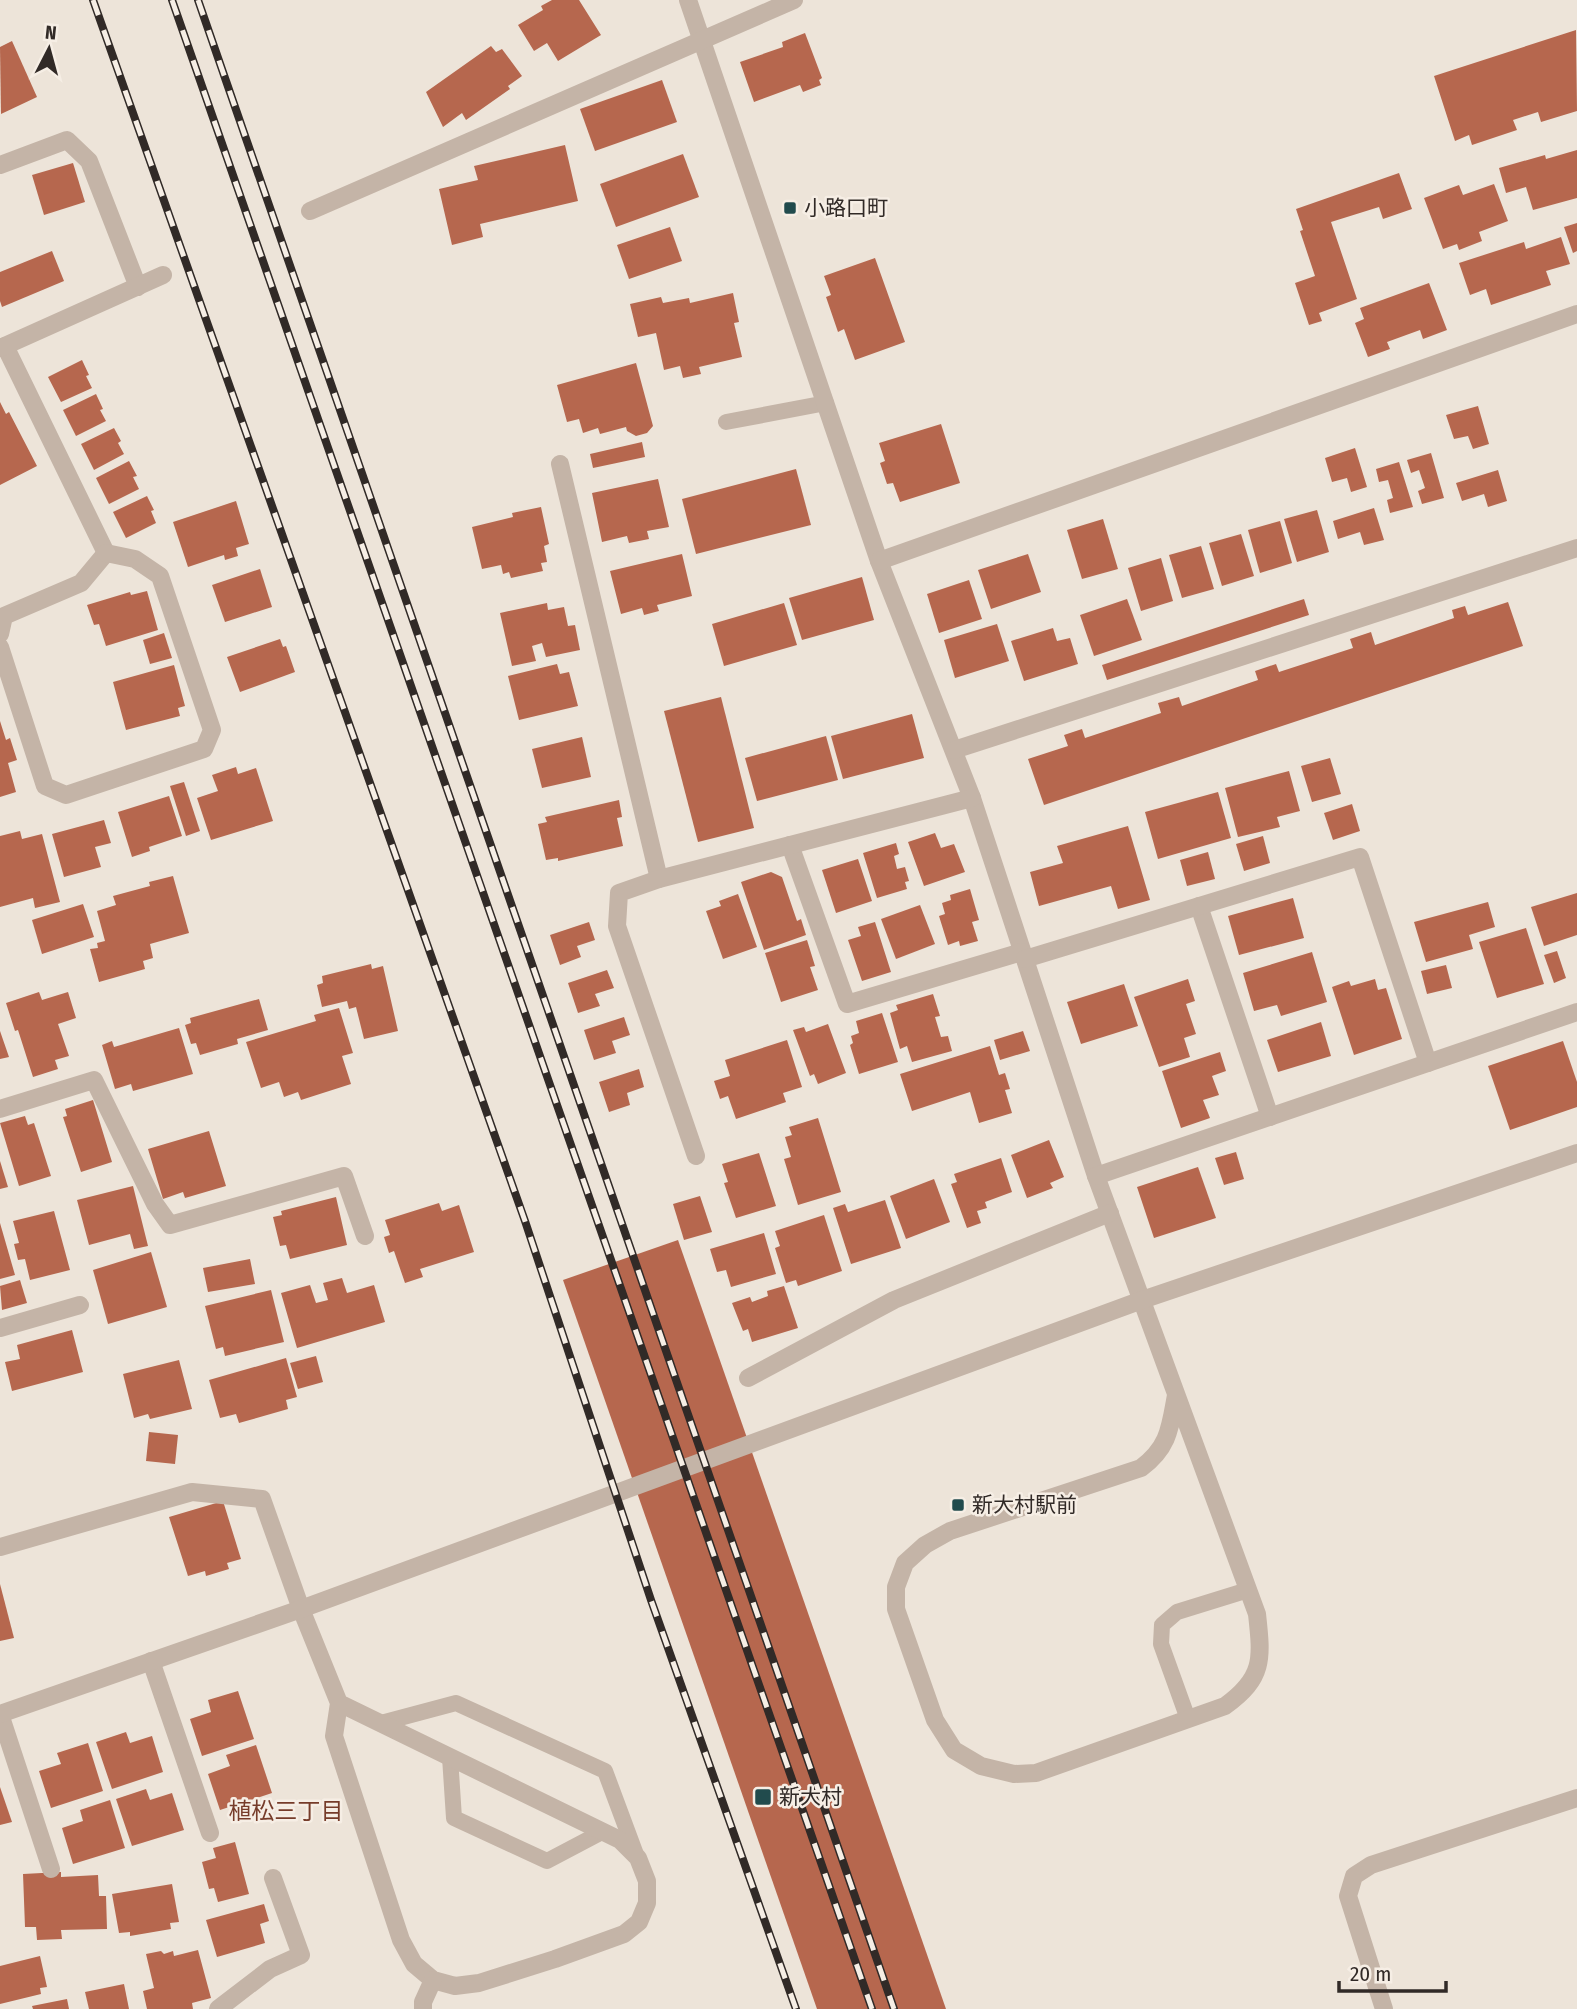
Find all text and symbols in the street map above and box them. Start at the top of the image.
north arrow [14,14,84,84]
text: N [44,21,58,45]
place label: 小路口町 [804,195,888,221]
marker: 小路口町 [782,200,798,216]
place label: 新大村駅前 [972,1492,1077,1518]
marker: 新大村駅前 [950,1497,966,1513]
place label: 新大村 [779,1784,842,1810]
marker: 新大村 [753,1787,773,1807]
district label: 植松三丁目 [229,1797,344,1825]
scale bar [1339,1950,1446,1994]
text: 20 m [1350,1961,1391,1987]

